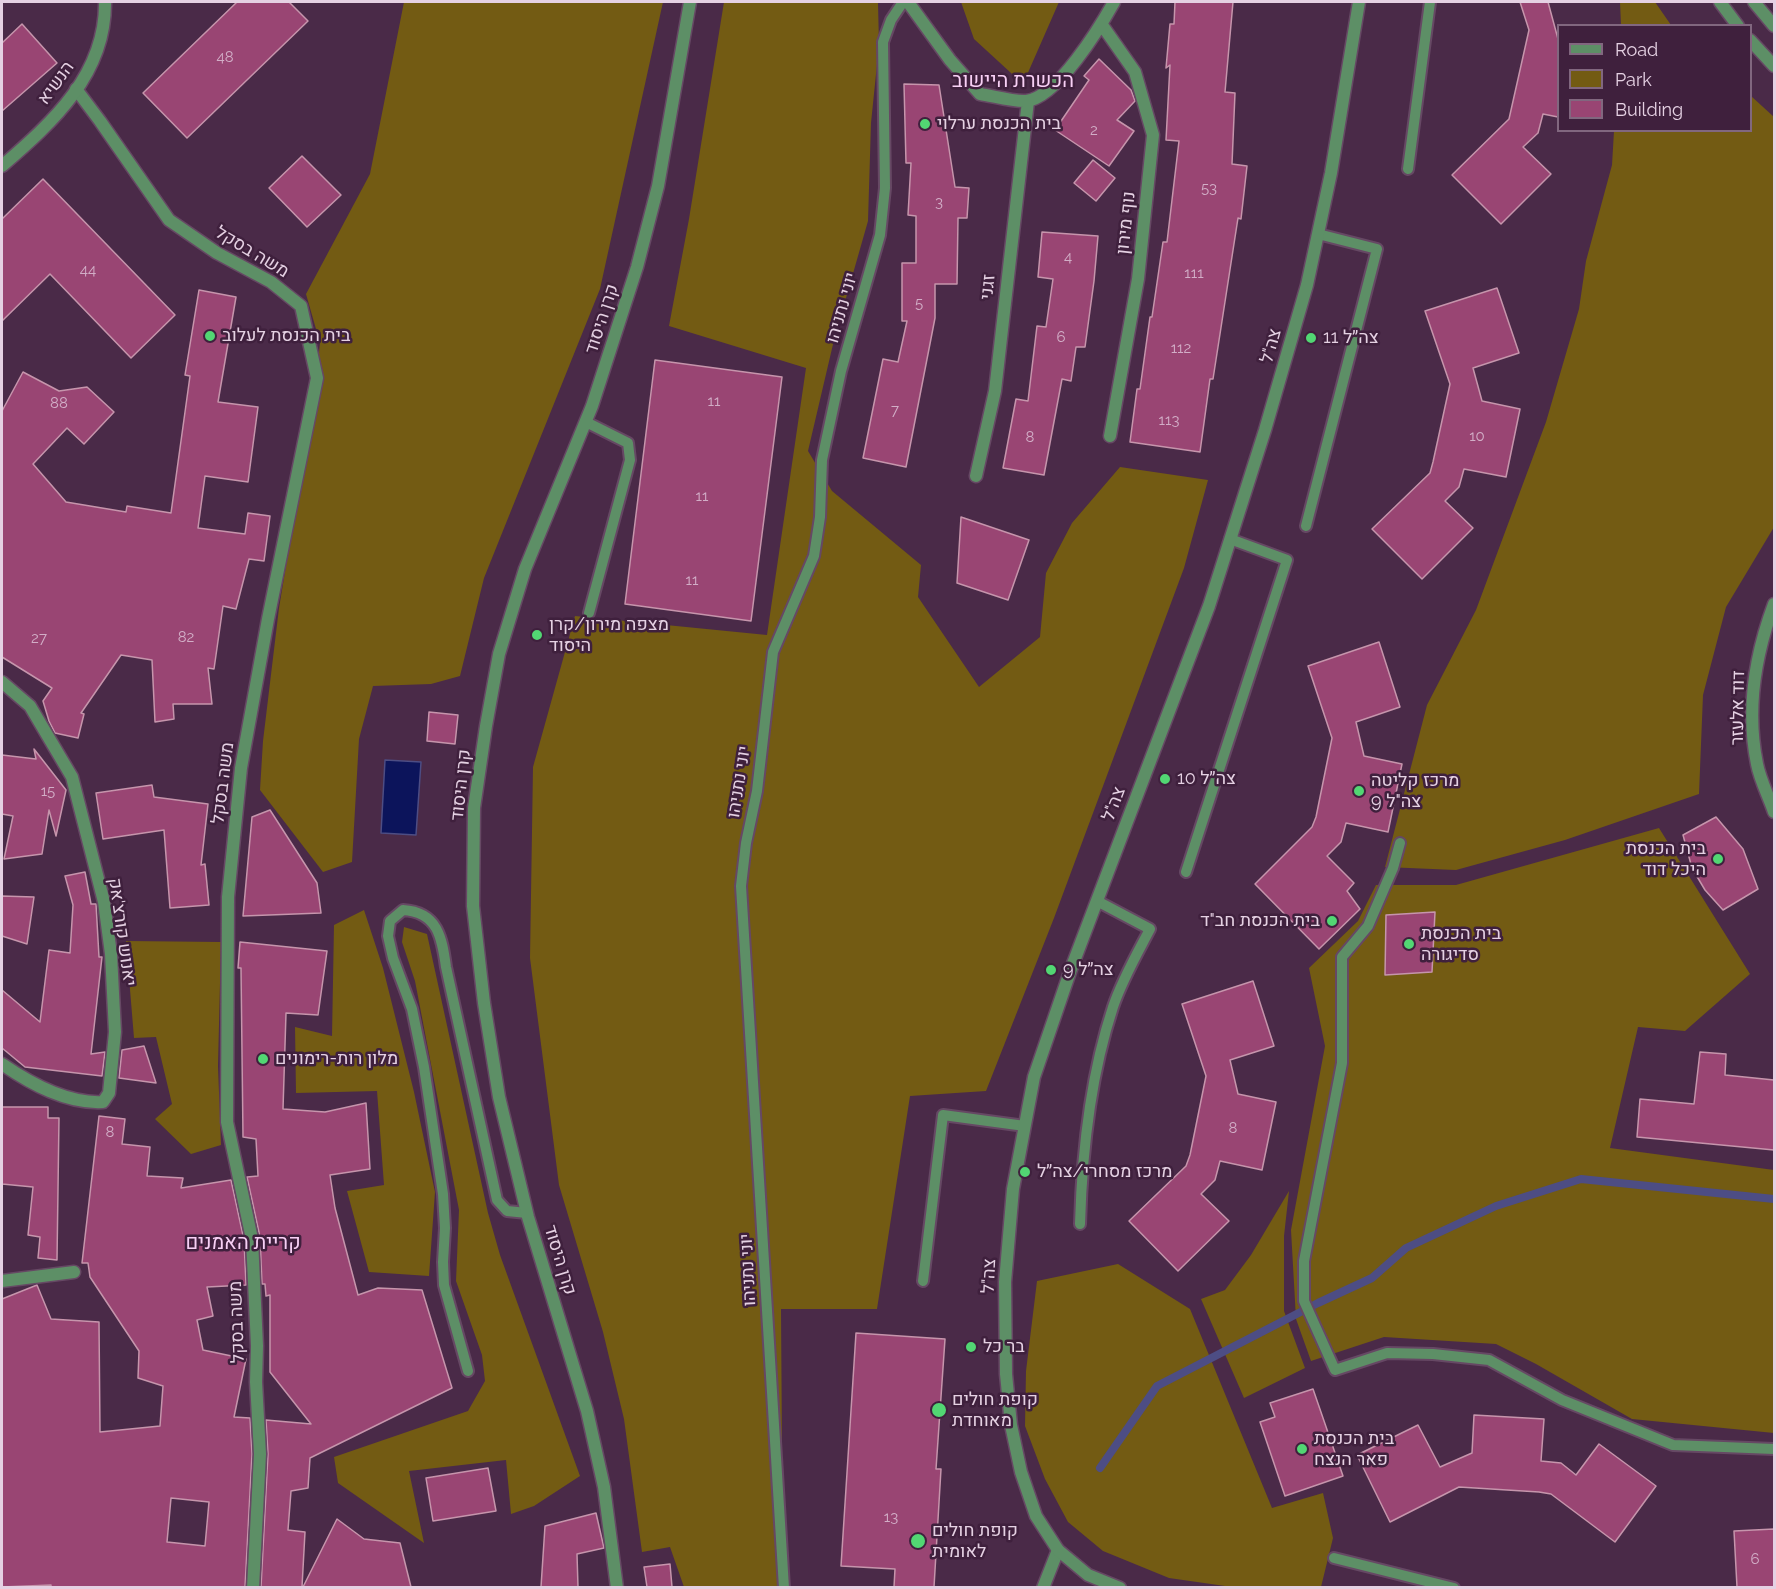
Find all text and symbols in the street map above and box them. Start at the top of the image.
legend [1557,24,1752,132]
text: Road [1615,39,1658,60]
house number: 48 [216,48,234,66]
street label: הנשיא [33,57,79,109]
district label: הכשרת היישוב [952,69,1074,93]
text: Park [1615,69,1652,90]
text: Building [1615,99,1683,120]
place label: בית הכנסת ערלוי [937,113,1061,135]
marker: בית הכנסת ערלוי [918,117,932,131]
house number: 2 [1090,121,1098,139]
house number: 53 [1201,179,1217,197]
street label: נוף מירון [1112,190,1140,256]
house number: 3 [935,193,943,211]
street label: משה בסקל [211,222,293,282]
house number: 4 [1064,248,1072,266]
house number: 44 [80,261,96,279]
house number: 111 [1184,264,1204,282]
street label: יוני נתניהו [822,270,862,346]
street label: זגני [976,273,1000,301]
street label: קרן היסוד [581,281,623,357]
house number: 5 [915,294,923,312]
place label: בית הכנסת לעלוב [222,325,351,347]
street label: צה"ל [1256,326,1286,366]
place label: צה״ל 11 [1323,327,1379,349]
house number: 6 [1056,328,1066,346]
marker: בית הכנסת לעלוב [203,329,217,343]
marker: צה״ל 11 [1304,331,1318,345]
house number: 112 [1171,339,1191,357]
house number: 11 [708,392,720,410]
house number: 88 [50,394,68,412]
house number: 7 [891,401,899,419]
house number: 113 [1159,411,1179,429]
house number: 10 [1469,427,1485,445]
house number: 8 [1026,428,1034,446]
house number: 11 [696,487,708,505]
house number: 11 [686,571,698,589]
place label: מצפה מירון/קרן היסוד [549,614,669,656]
house number: 82 [178,628,194,646]
marker: מצפה מירון/קרן היסוד [530,628,544,642]
house number: 27 [31,629,47,647]
street label: דוד אלעזר [1727,670,1749,746]
street label: משה בסקל [207,741,239,825]
street label: יוני נתניהו [723,744,755,820]
street label: קרן היסוד [446,748,476,822]
place label: צה״ל 10 [1177,768,1236,790]
place label: מרכז קליטה צה"ל 9 [1371,770,1459,812]
marker: צה״ל 10 [1158,772,1172,786]
house number: 15 [41,782,55,800]
street label: צה"ל [1098,784,1130,824]
marker: מרכז קליטה צה"ל 9 [1352,784,1366,798]
place label: בית הכנסת היכל דוד [1626,838,1706,880]
marker: בית הכנסת היכל דוד [1711,852,1725,866]
street label: יאנוש קורצ'אק [104,876,140,988]
place label: בית הכנסת חב"ד [1200,910,1320,932]
marker: בית הכנסת חב"ד [1325,914,1339,928]
place label: בית הכנסת סדיגורה [1421,923,1501,966]
marker: בית הכנסת סדיגורה [1402,937,1416,951]
place label: צה״ל 9 [1063,959,1114,981]
marker: צה״ל 9 [1044,963,1058,977]
place label: מלון רות-רימונים [275,1048,398,1070]
marker: מלון רות-רימונים [256,1052,270,1066]
house number: 8 [1229,1119,1237,1137]
house number: 8 [106,1123,114,1141]
place label: מרכז מסחרי/צה״ל [1037,1161,1172,1183]
marker: מרכז מסחרי/צה״ל [1018,1165,1032,1179]
street label: קרן היסוד [539,1222,581,1298]
district label: קריית האמנים [185,1231,301,1255]
street label: יוני נתניהו [735,1233,761,1307]
street label: צה"ל [977,1258,1001,1294]
street label: משה בסקל [225,1281,249,1363]
place label: בר כל [983,1336,1025,1358]
marker: בר כל [964,1340,978,1354]
place label: קופת חולים מאוחדת [952,1389,1038,1432]
marker: קופת חולים מאוחדת [930,1401,948,1419]
place label: בית הכנסת פאר הנצח [1314,1428,1394,1470]
marker: בית הכנסת פאר הנצח [1295,1442,1309,1456]
house number: 13 [884,1508,898,1526]
place label: קופת חולים לאומית [932,1520,1018,1562]
marker: קופת חולים לאומית [909,1532,927,1550]
house number: 6 [1750,1550,1760,1568]

